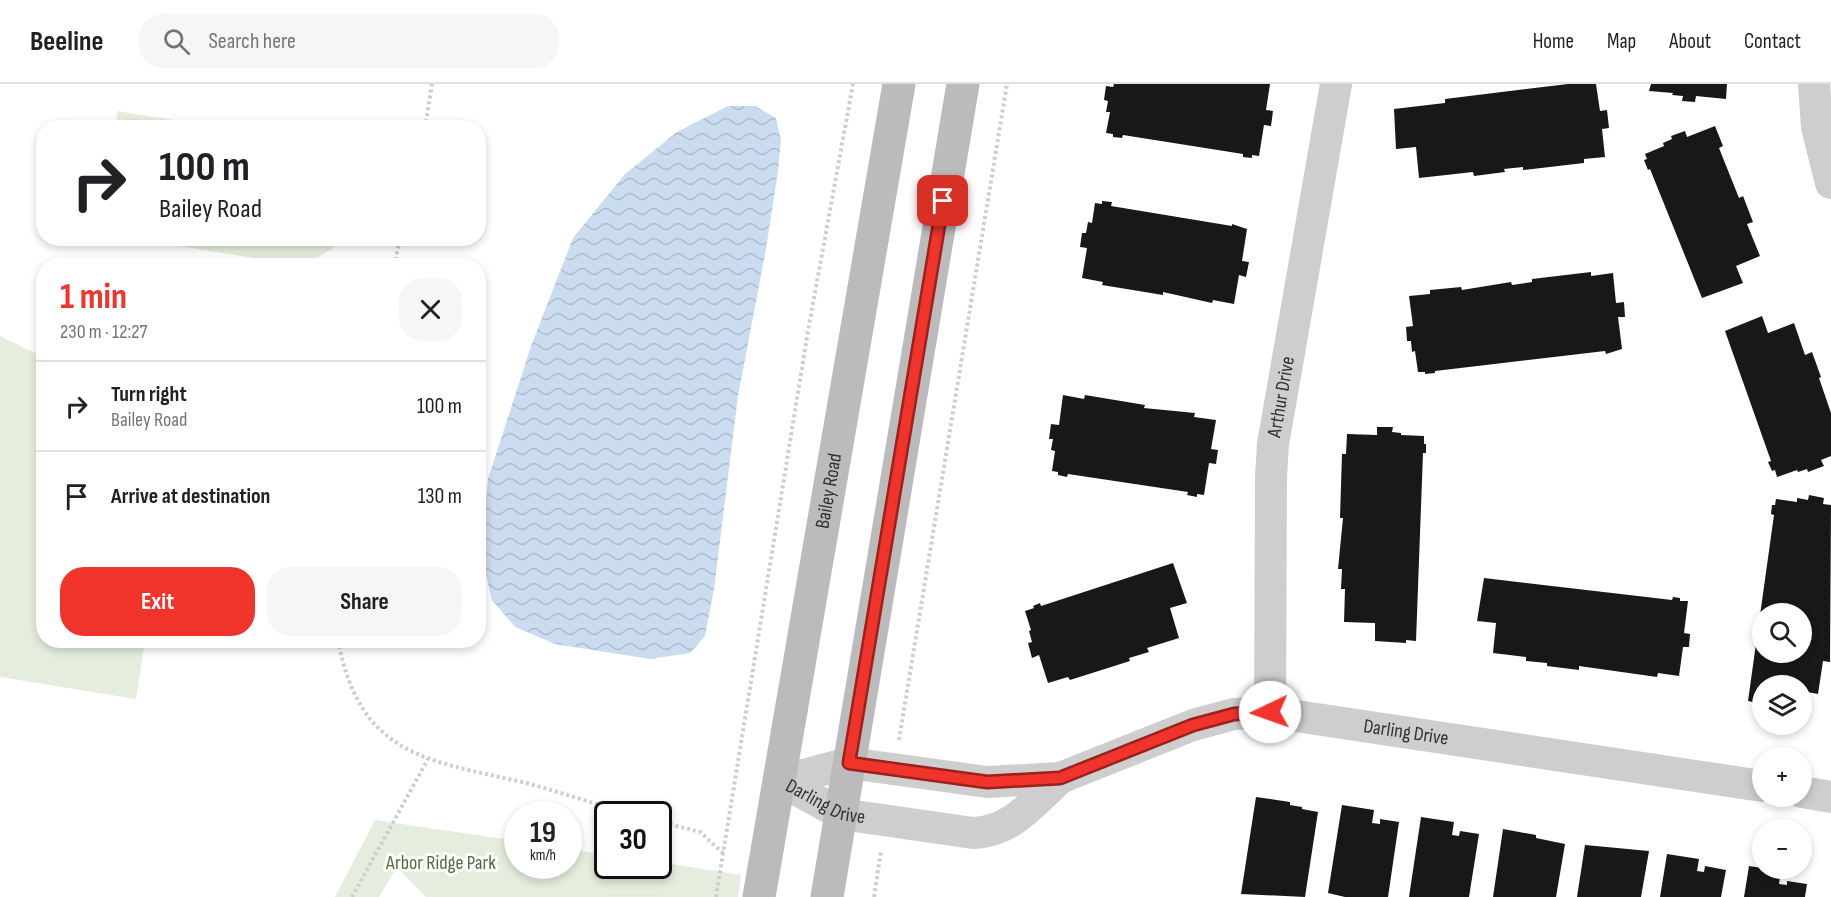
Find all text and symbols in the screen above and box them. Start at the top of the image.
search box [139,14,559,68]
text: Beeline [30,25,103,58]
icon: search [160,25,193,58]
text: Search here [208,28,296,55]
text: Home [1533,29,1574,54]
text: Map [1607,29,1636,54]
text: About [1669,29,1711,54]
text: Contact [1744,29,1801,54]
text: 100 m [159,142,250,193]
icon: right [60,144,138,222]
pin [917,175,968,226]
icon: arrive [926,184,959,217]
text: Bailey Road [159,193,262,225]
text: 1 min [60,276,127,319]
button: close [399,278,462,341]
text: 230 m · 12:27 [60,320,147,344]
street label: Arthur Drive [1262,354,1300,440]
text: Turn right [111,381,187,408]
icon: right [60,390,93,423]
text: 100 m [417,393,462,420]
text: Bailey Road [111,408,187,432]
street label: Bailey Road [811,451,847,531]
icon: arrive [60,480,93,513]
text: Arrive at destination [111,483,270,510]
text: 130 m [418,483,462,510]
button: Exit [60,567,255,636]
button: Share [267,567,462,636]
map controls [1752,603,1812,879]
button: search [1752,603,1812,663]
button: layers [1752,675,1812,735]
position arrow [1238,680,1302,744]
street label: Darling Drive [1362,714,1450,751]
button: + [1752,747,1812,807]
street label: Darling Drive [781,774,867,829]
speed limit sign: 30 [594,801,672,879]
text: 19 [530,815,556,851]
button: − [1752,819,1812,879]
text: km/h [530,846,556,865]
park label: Arbor Ridge Park [385,851,496,875]

